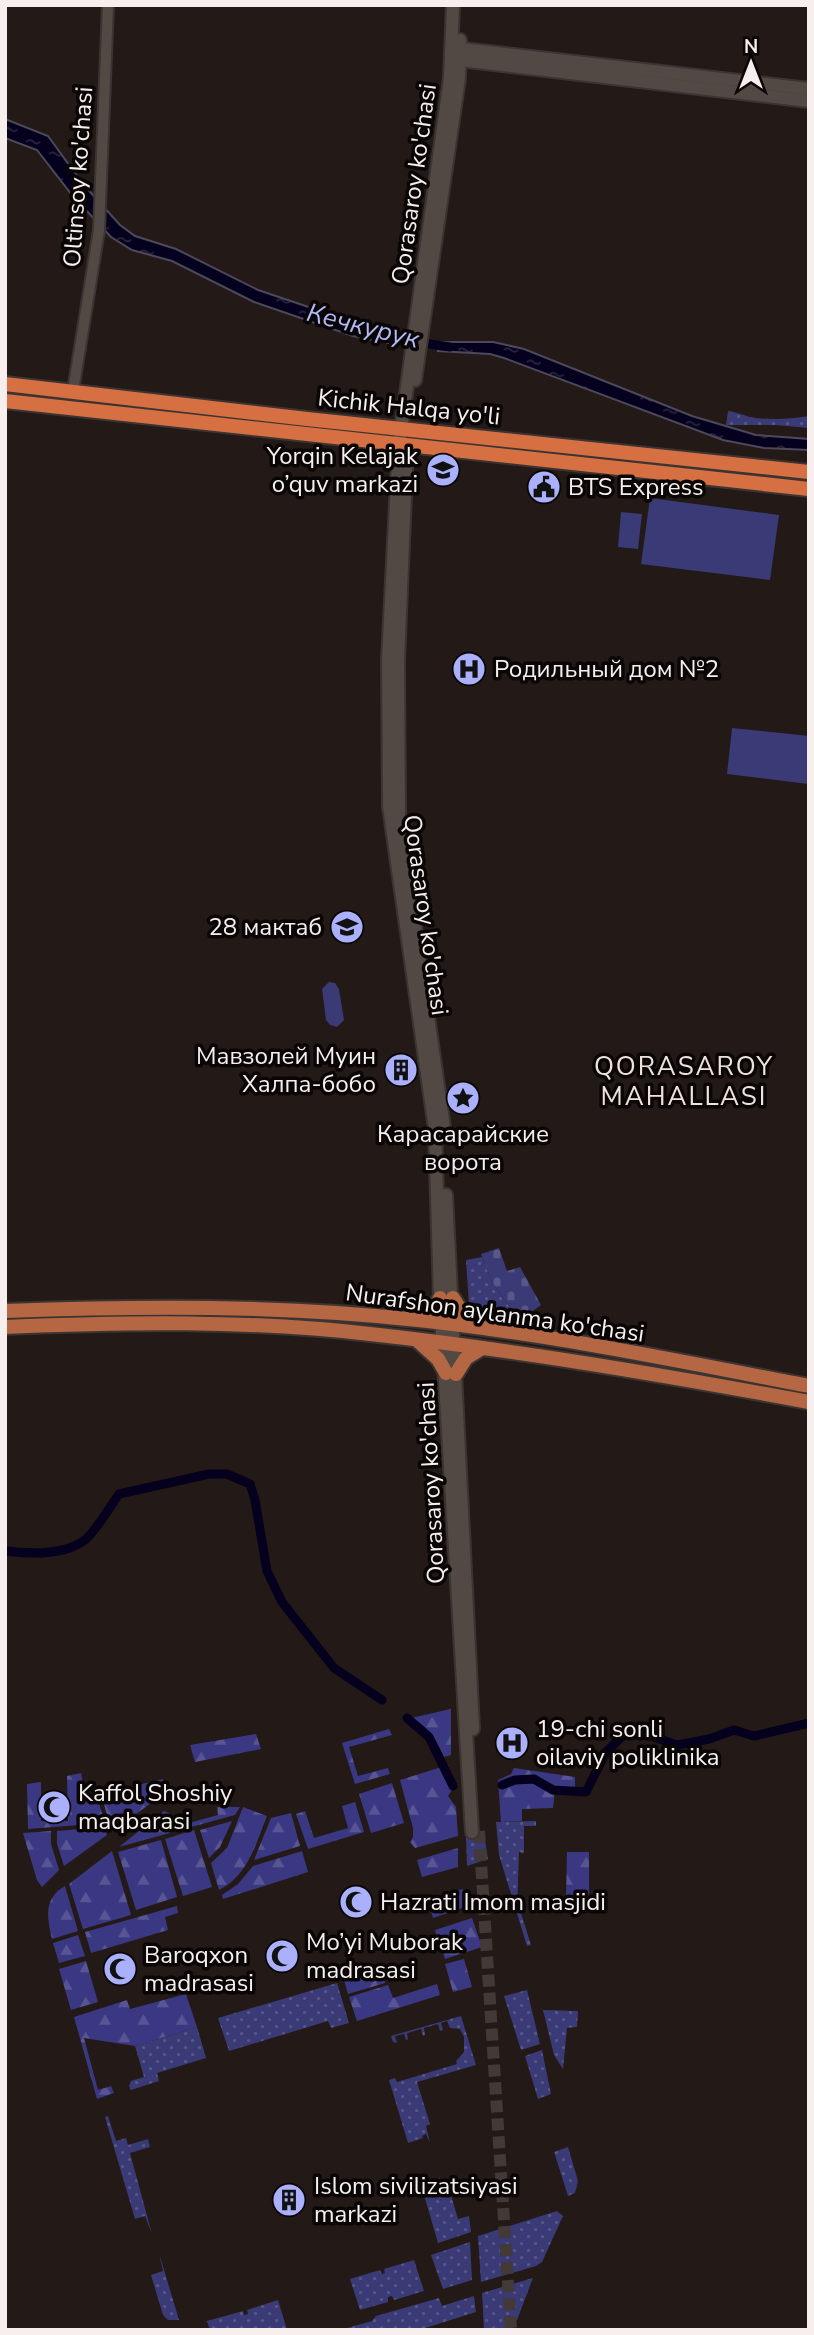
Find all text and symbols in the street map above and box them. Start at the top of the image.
north arrow [716,28,786,98]
text: N [744,34,758,60]
street label: Qorasaroy ko'chasi [384,82,444,286]
street label: Oltinsoy ko'chasi [56,86,100,268]
water label: Кечкурук [303,295,424,357]
street label: Kichik Halqa yo'li [316,382,502,432]
place label: Yorqin Kelajak o’quv markazi [266,440,419,500]
school or university icon: Yorqin Kelajak o’quv markazi [424,451,462,489]
public building icon: BTS Express [525,468,563,506]
place label: BTS Express [568,471,704,503]
hospital icon: Родильный дом №2 [450,650,488,688]
place label: Родильный дом №2 [494,653,719,685]
street label: Qorasaroy ko'chasi [396,813,456,1017]
school or university icon: 28 мактаб [328,908,366,946]
place label: 28 мактаб [208,911,322,943]
place label: Мавзолей Муин Халпа-бобо [196,1040,376,1100]
district label: QORASAROY MAHALLASI [594,1049,774,1114]
building icon: Мавзолей Муин Халпа-бобо [382,1051,420,1089]
place icon: Карасарайские ворота [444,1079,482,1117]
place label: Карасарайские ворота [377,1118,549,1178]
street label: Nurafshon aylanma ko'chasi [344,1276,646,1350]
street label: Qorasaroy ko'chasi [410,1381,452,1585]
place label: 19-chi sonli oilaviy poliklinika [536,1713,720,1773]
hospital icon: 19-chi sonli oilaviy poliklinika [493,1724,531,1762]
place label: Kaffol Shoshiy maqbarasi [78,1777,233,1837]
mosque icon: Kaffol Shoshiy maqbarasi [35,1788,73,1826]
mosque icon: Hazrati Imom masjidi [337,1883,375,1921]
place label: Hazrati Imom masjidi [380,1886,606,1918]
place label: Mo’yi Muborak madrasasi [306,1926,464,1986]
mosque icon: Mo’yi Muborak madrasasi [263,1937,301,1975]
place label: Baroqxon madrasasi [144,1939,254,1999]
mosque icon: Baroqxon madrasasi [101,1950,139,1988]
place label: Islom sivilizatsiyasi markazi [314,2170,518,2230]
building icon: Islom sivilizatsiyasi markazi [270,2181,308,2219]

